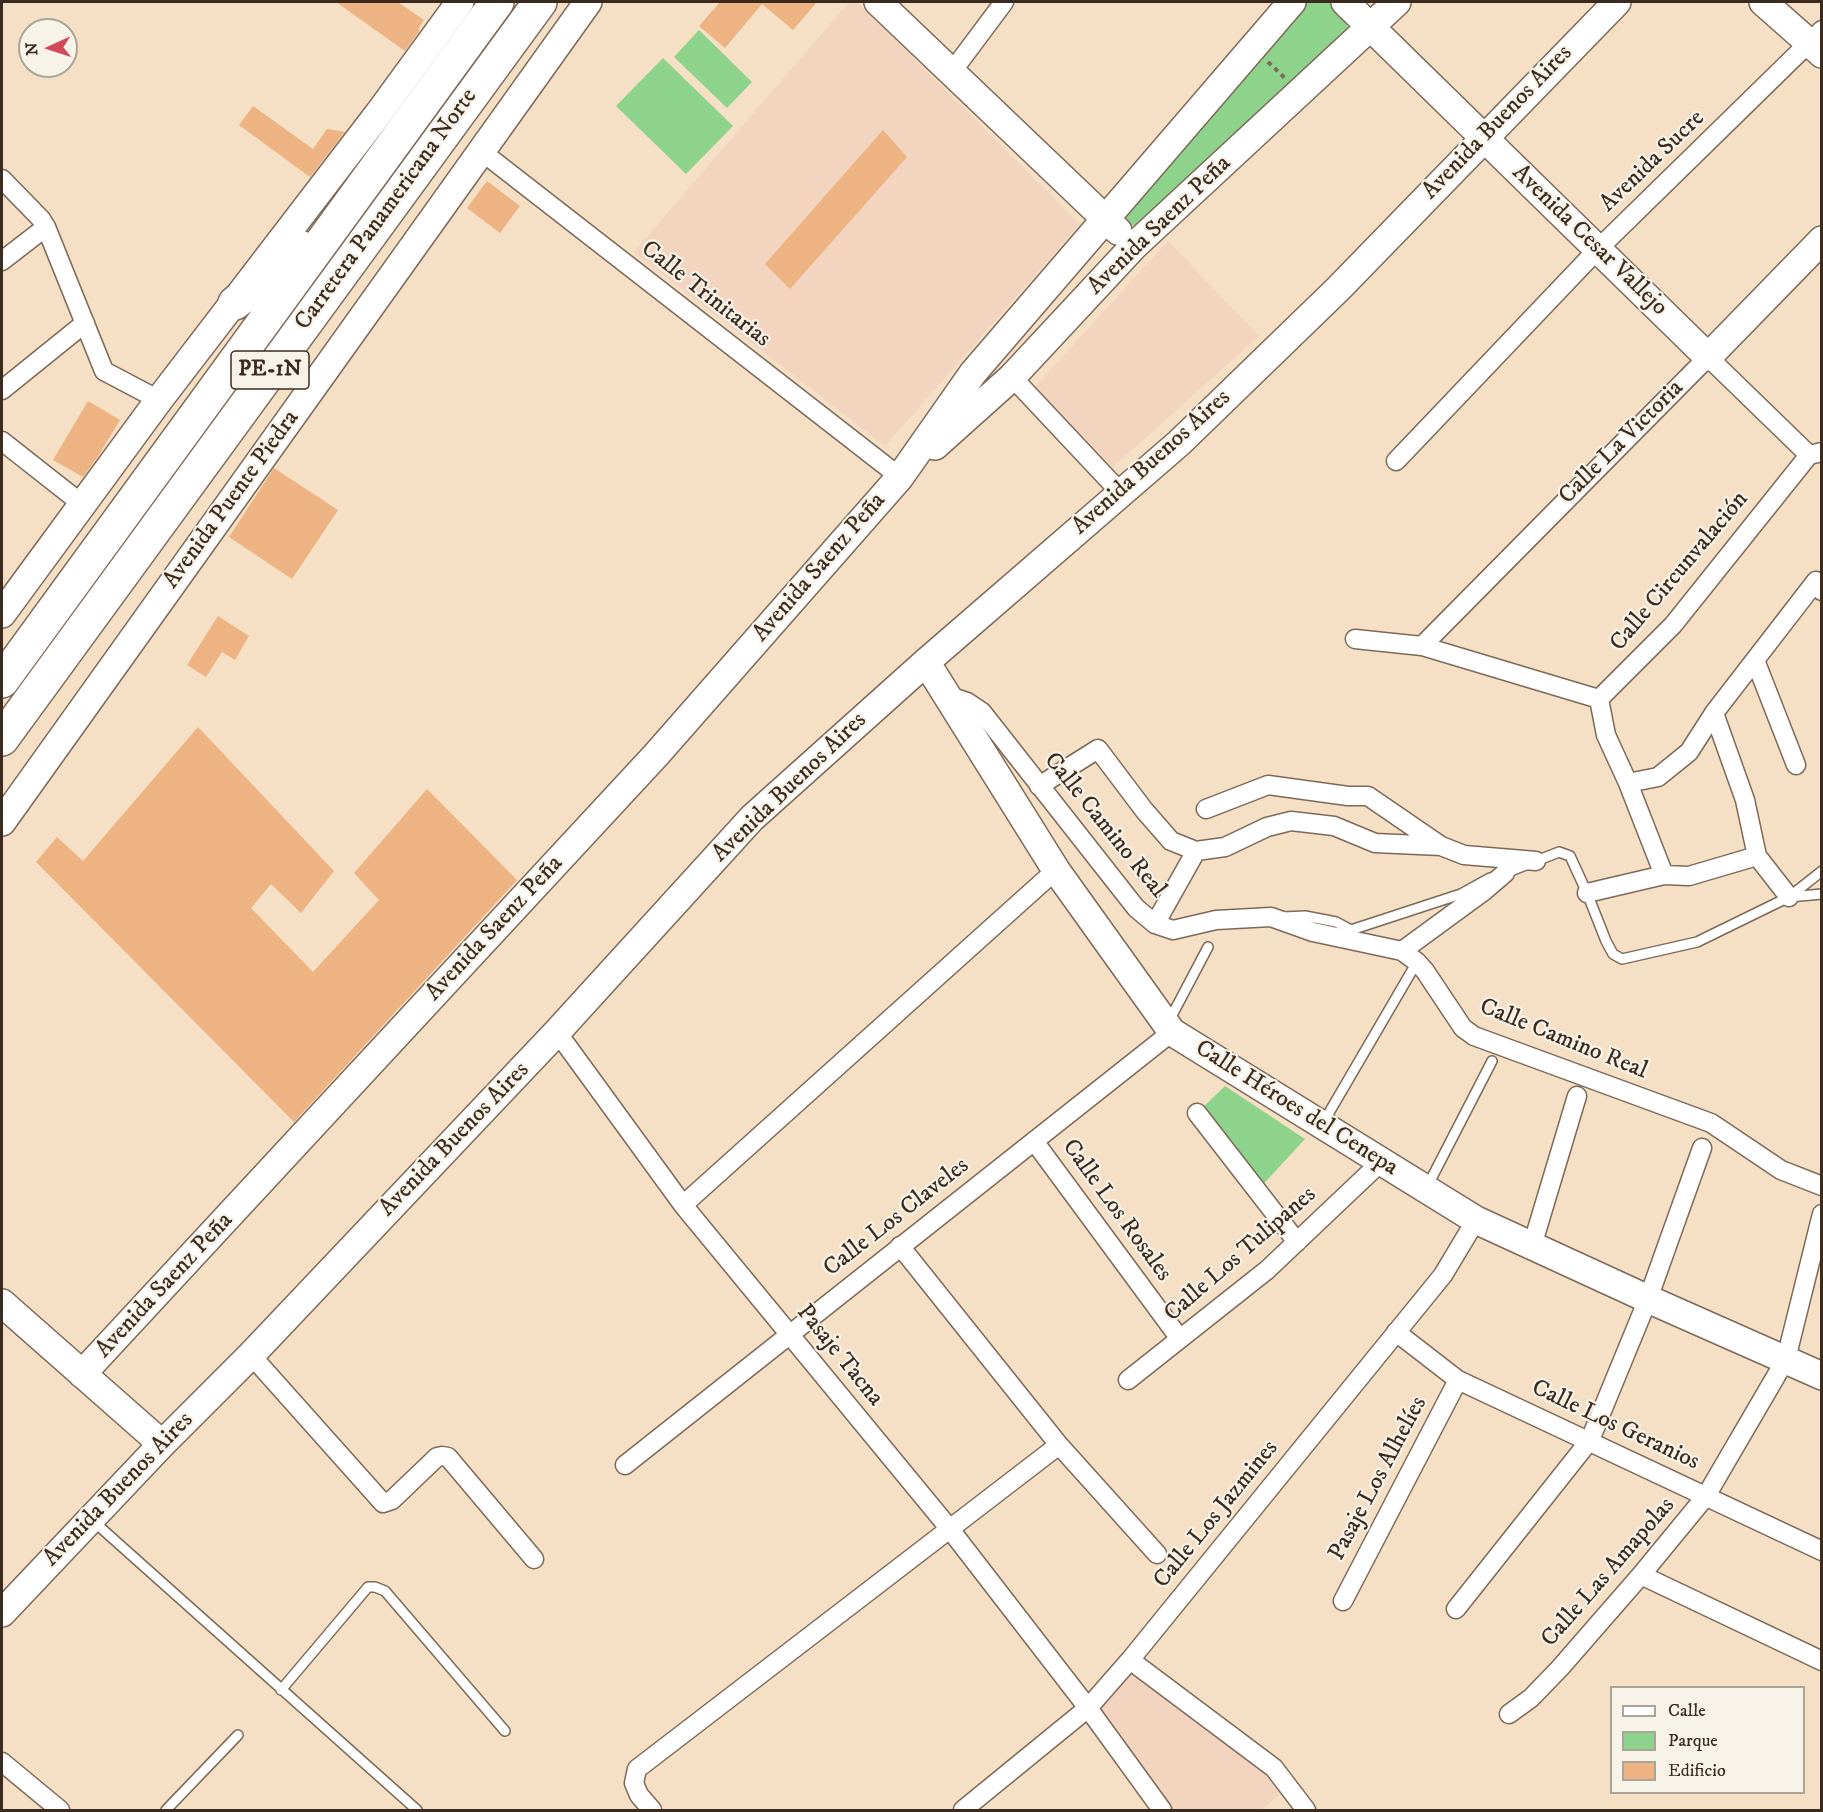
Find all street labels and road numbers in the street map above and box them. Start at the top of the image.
street label: Avenida Buenos Aires [1417,40,1579,206]
street label: Carretera Panamericana Norte [290,84,484,336]
street label: Avenida Sucre [1595,105,1711,219]
street label: Avenida Saenz Peña [1082,150,1238,302]
street label: Avenida Cesar Vallejo [1505,159,1673,323]
street label: Calle Trinitarias [635,236,775,354]
road number: PE-1N [231,351,309,389]
street label: Calle La Victoria [1554,375,1690,511]
street label: Avenida Buenos Aires [1067,384,1237,542]
street label: Avenida Puente Piedra [158,405,306,595]
street label: Calle Circunvalación [1605,486,1755,658]
street label: Avenida Saenz Peña [747,487,893,649]
street label: Avenida Buenos Aires [707,707,873,869]
street label: Calle Camino Real [1037,748,1171,904]
street label: Avenida Saenz Peña [420,850,570,1008]
street label: Calle Camino Real [1475,993,1651,1087]
street label: Calle Héroes del Cenepa [1189,1035,1403,1183]
street label: Avenida Buenos Aires [374,1057,536,1223]
street label: Calle Los Rosales [1055,1134,1177,1288]
street label: Calle Los Claveles [819,1152,975,1284]
street label: Calle Los Tulipanes [1159,1181,1323,1329]
street label: Avenida Saenz Peña [90,1207,240,1365]
street label: Pasaje Tacna [789,1299,889,1413]
street label: Calle Los Geranios [1526,1374,1704,1478]
street label: Pasaje Los Alhelíes [1324,1392,1434,1566]
street label: Avenida Buenos Aires [38,1407,200,1573]
street label: Calle Los Jazmines [1149,1435,1285,1595]
street label: Calle Las Amapolas [1536,1492,1682,1654]

